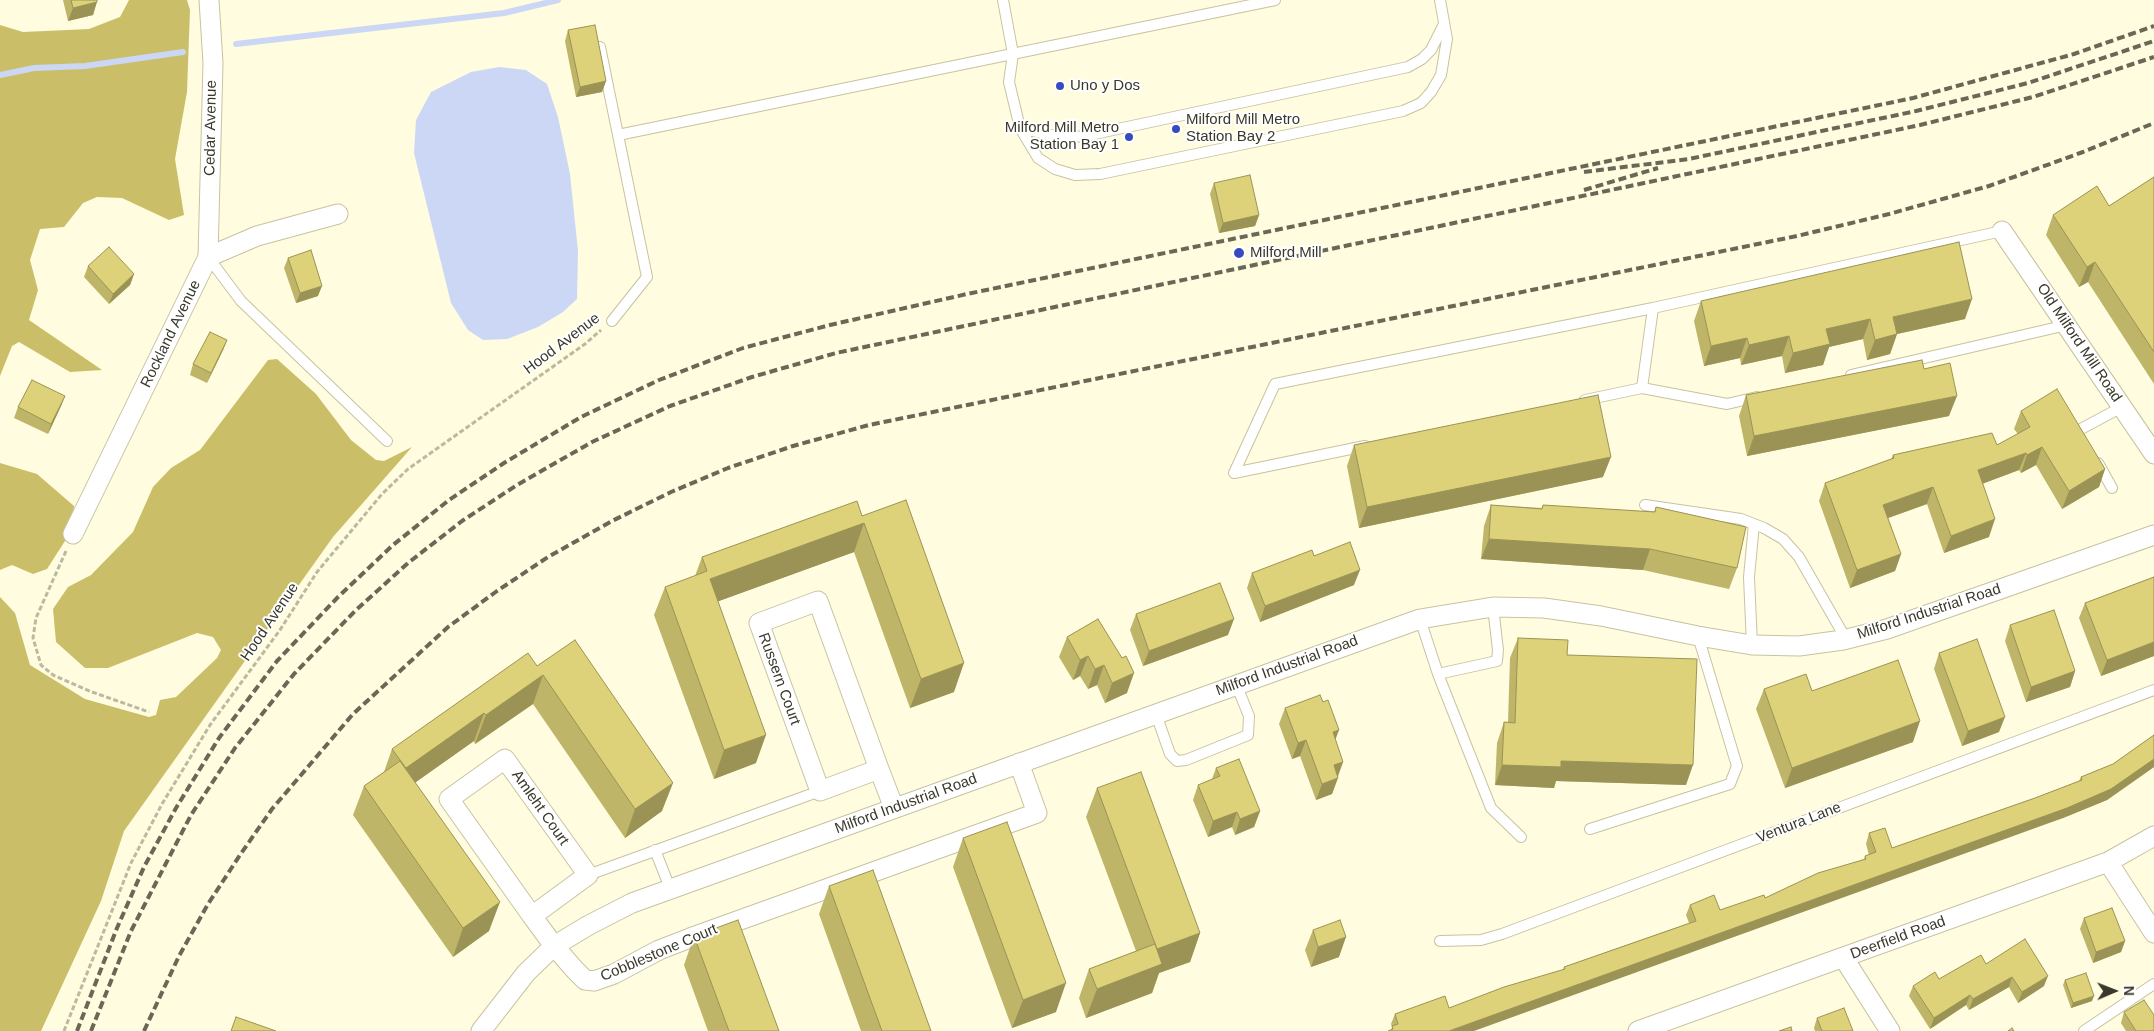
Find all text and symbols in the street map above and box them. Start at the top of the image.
place label: Uno y Dos [1070,77,1140,95]
street label: Cedar Avenue [201,80,221,176]
marker: Uno y Dos [1054,80,1066,92]
place label: Milford Mill Metro Station Bay 2 [1186,111,1300,146]
place label: Milford Mill Metro Station Bay 1 [1005,119,1119,154]
marker: Milford Mill Metro Station Bay 2 [1170,123,1182,135]
marker: Milford Mill Metro Station Bay 1 [1123,131,1135,143]
place label: Milford Mill [1250,244,1322,262]
marker: Milford Mill [1232,246,1246,260]
street label: Rockland Avenue [137,277,205,391]
street label: Old Milford Mill Road [2033,280,2125,406]
street label: Hood Avenue [520,310,604,378]
street label: Hood Avenue [237,579,303,665]
street label: Milford Industrial Road [1855,580,2003,644]
street label: Russern Court [754,630,804,728]
street label: Milford Industrial Road [1213,632,1361,700]
street label: Amleht Court [508,767,572,849]
street label: Milford Industrial Road [832,770,980,838]
street label: Ventura Lane [1754,799,1844,847]
street label: Deerfield Road [1848,912,1948,964]
street label: Cobblestone Court [598,920,720,986]
north arrow [2089,966,2139,1016]
text: N [2121,986,2137,996]

